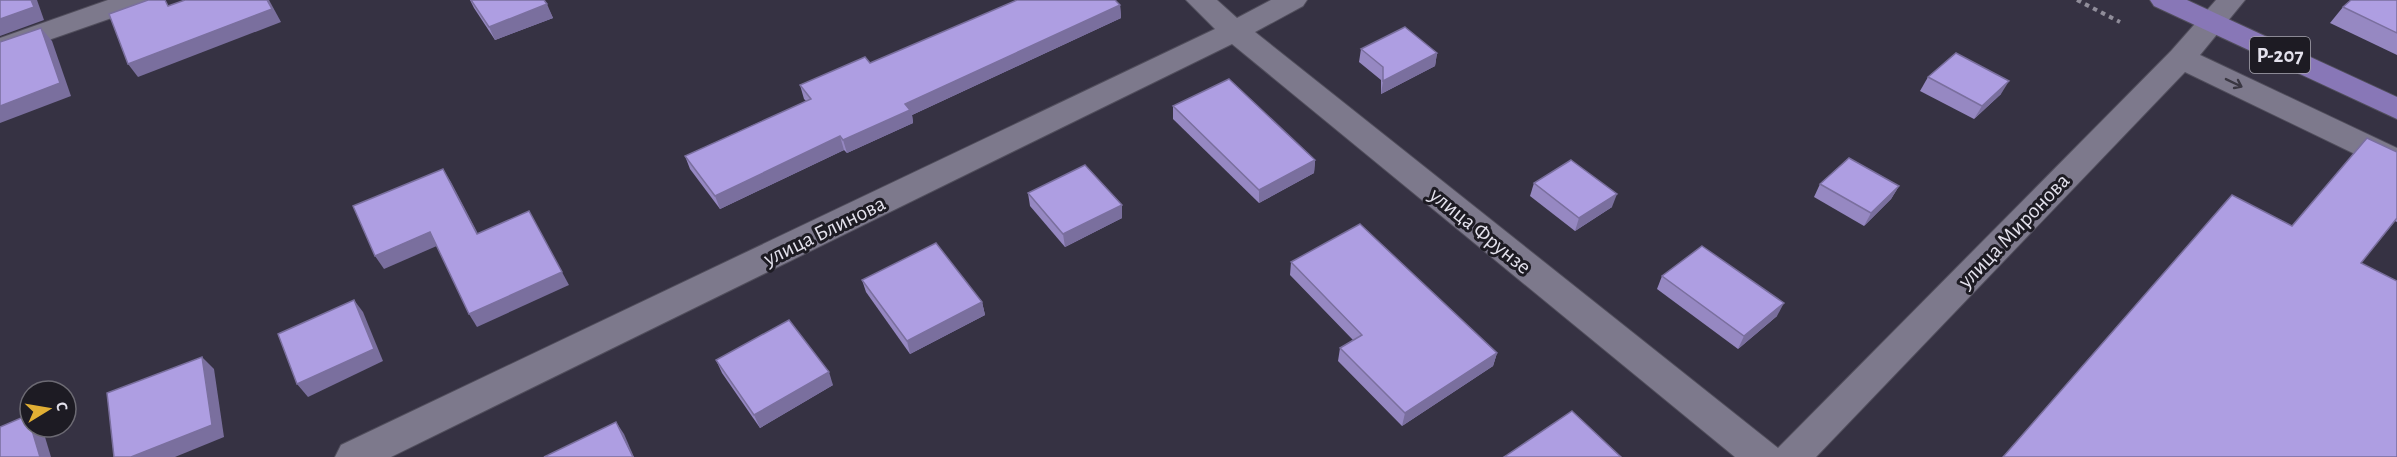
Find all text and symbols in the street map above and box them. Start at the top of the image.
road number: Р-207 [2250,37,2310,73]
one-way arrow [2224,77,2242,89]
street label: улица Миронова [1953,169,2074,293]
street label: улица Фрунзе [1425,183,1535,278]
street label: улица Блинова [759,192,889,270]
north arrow [18,379,78,439]
text: С [53,400,70,412]

